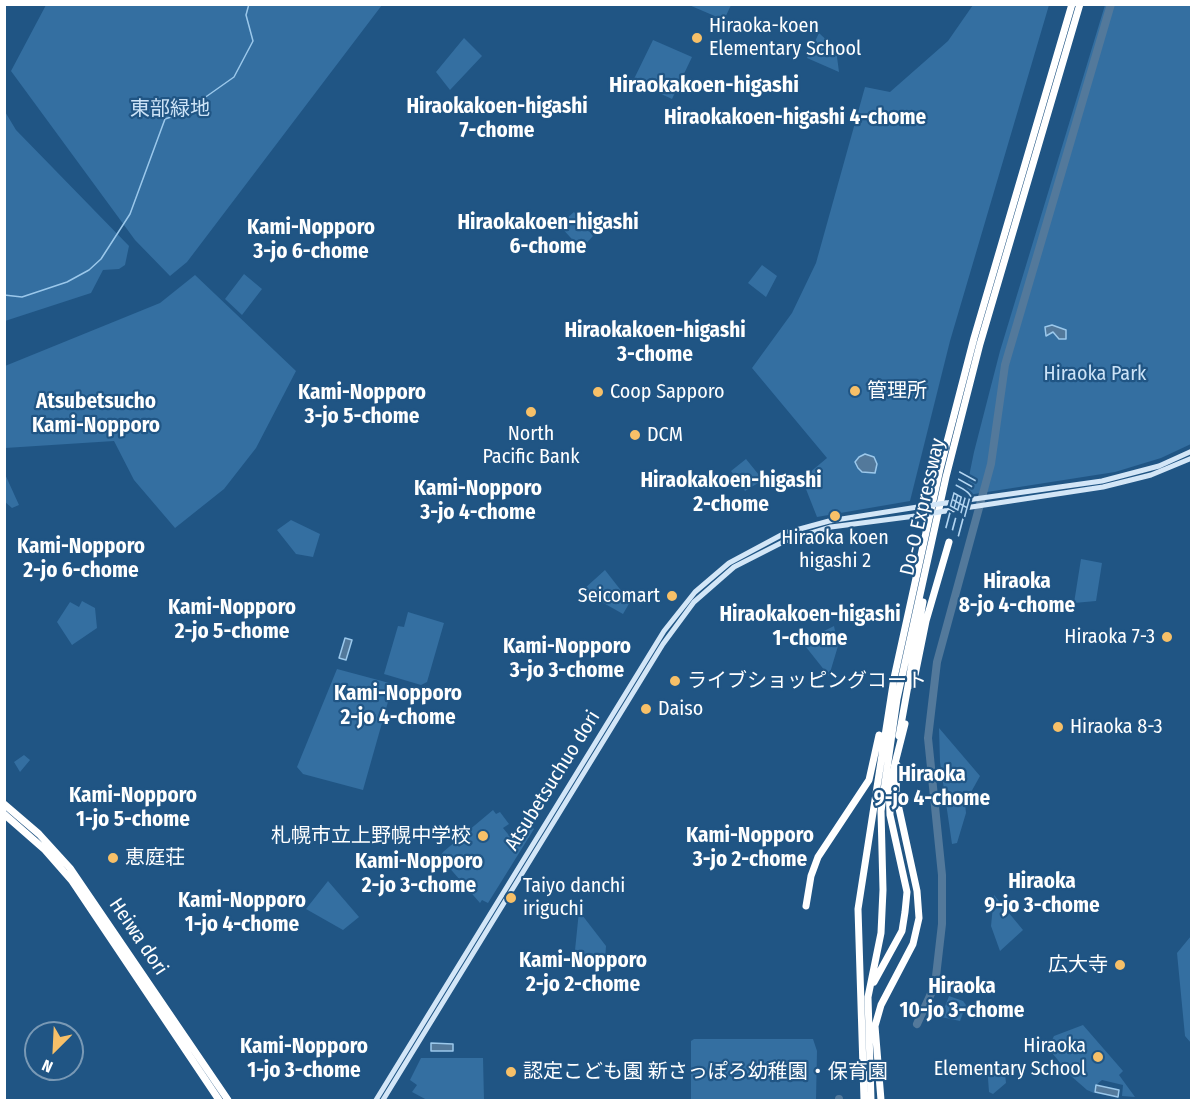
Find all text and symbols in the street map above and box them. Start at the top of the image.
place label: Hiraoka-koen Elementary School [709,14,861,61]
marker: Hiraoka-koen Elementary School [690,31,704,45]
district label: Hiraokakoen-higashi [609,73,799,99]
district label: Hiraokakoen-higashi 7-chome [406,94,588,144]
park label: 東部緑地 [130,97,210,121]
district label: Hiraokakoen-higashi 4-chome [664,105,926,131]
district label: Hiraokakoen-higashi 6-chome [457,210,639,260]
district label: Kami-Nopporo 3-jo 6-chome [247,215,375,265]
district label: Hiraokakoen-higashi 3-chome [564,318,746,368]
park label: Hiraoka Park [1044,362,1146,386]
place label: 管理所 [867,379,927,403]
district label: Kami-Nopporo 3-jo 5-chome [298,380,426,430]
place label: Coop Sapporo [610,380,725,404]
marker: 管理所 [848,384,862,398]
marker: Coop Sapporo [591,385,605,399]
district label: Atsubetsucho Kami-Nopporo [32,389,160,439]
marker: North Pacific Bank [524,405,538,419]
place label: North Pacific Bank [482,422,580,469]
place label: DCM [647,423,683,447]
marker: DCM [628,428,642,442]
street label: Do-O Expressway [896,436,950,578]
district label: Hiraokakoen-higashi 2-chome [640,468,822,518]
water label: 三里川 [941,472,981,540]
district label: Kami-Nopporo 3-jo 4-chome [414,476,542,526]
marker: Hiraoka koen higashi 2 [828,509,842,523]
place label: Hiraoka koen higashi 2 [781,526,889,573]
district label: Kami-Nopporo 2-jo 6-chome [17,534,145,584]
district label: Hiraoka 8-jo 4-chome [959,569,1075,619]
place label: Seicomart [578,584,660,608]
marker: Seicomart [665,589,679,603]
district label: Kami-Nopporo 2-jo 5-chome [168,595,296,645]
district label: Hiraokakoen-higashi 1-chome [719,602,901,652]
place label: Hiraoka 7-3 [1064,625,1155,649]
marker: Hiraoka 7-3 [1160,630,1174,644]
district label: Kami-Nopporo 3-jo 3-chome [503,634,631,684]
place label: ライブショッピングコート [687,669,927,693]
marker: ライブショッピングコート [668,674,682,688]
district label: Kami-Nopporo 2-jo 4-chome [334,681,462,731]
place label: Daiso [658,697,703,721]
marker: Daiso [639,702,653,716]
street label: Atsubetsuchuo dori [500,707,606,855]
place label: Hiraoka 8-3 [1070,715,1163,739]
marker: Hiraoka 8-3 [1051,720,1065,734]
district label: Hiraoka 9-jo 4-chome [874,762,990,812]
district label: Kami-Nopporo 1-jo 5-chome [69,783,197,833]
district label: Kami-Nopporo 3-jo 2-chome [686,823,814,873]
place label: 札幌市立上野幌中学校 [271,824,471,848]
marker: 札幌市立上野幌中学校 [476,829,490,843]
place label: 恵庭荘 [125,846,185,870]
district label: Kami-Nopporo 2-jo 3-chome [355,849,483,899]
marker: 恵庭荘 [106,851,120,865]
district label: Hiraoka 9-jo 3-chome [984,869,1100,919]
place label: Taiyo danchi iriguchi [523,874,625,921]
district label: Kami-Nopporo 1-jo 4-chome [178,888,306,938]
marker: Taiyo danchi iriguchi [504,891,518,905]
street label: Heiwa dori [104,894,172,980]
district label: Kami-Nopporo 2-jo 2-chome [519,948,647,998]
place label: 広大寺 [1048,953,1108,977]
marker: 広大寺 [1113,958,1127,972]
district label: Hiraoka 10-jo 3-chome [900,974,1024,1024]
north arrow [24,1021,84,1081]
district label: Kami-Nopporo 1-jo 3-chome [240,1034,368,1084]
place label: Hiraoka Elementary School [934,1034,1086,1081]
marker: Hiraoka Elementary School [1091,1050,1105,1064]
text: N [39,1055,56,1077]
place label: 認定こども園 新さっぽろ幼稚園・保育園 [523,1060,888,1084]
marker: 認定こども園 新さっぽろ幼稚園・保育園 [504,1065,518,1079]

